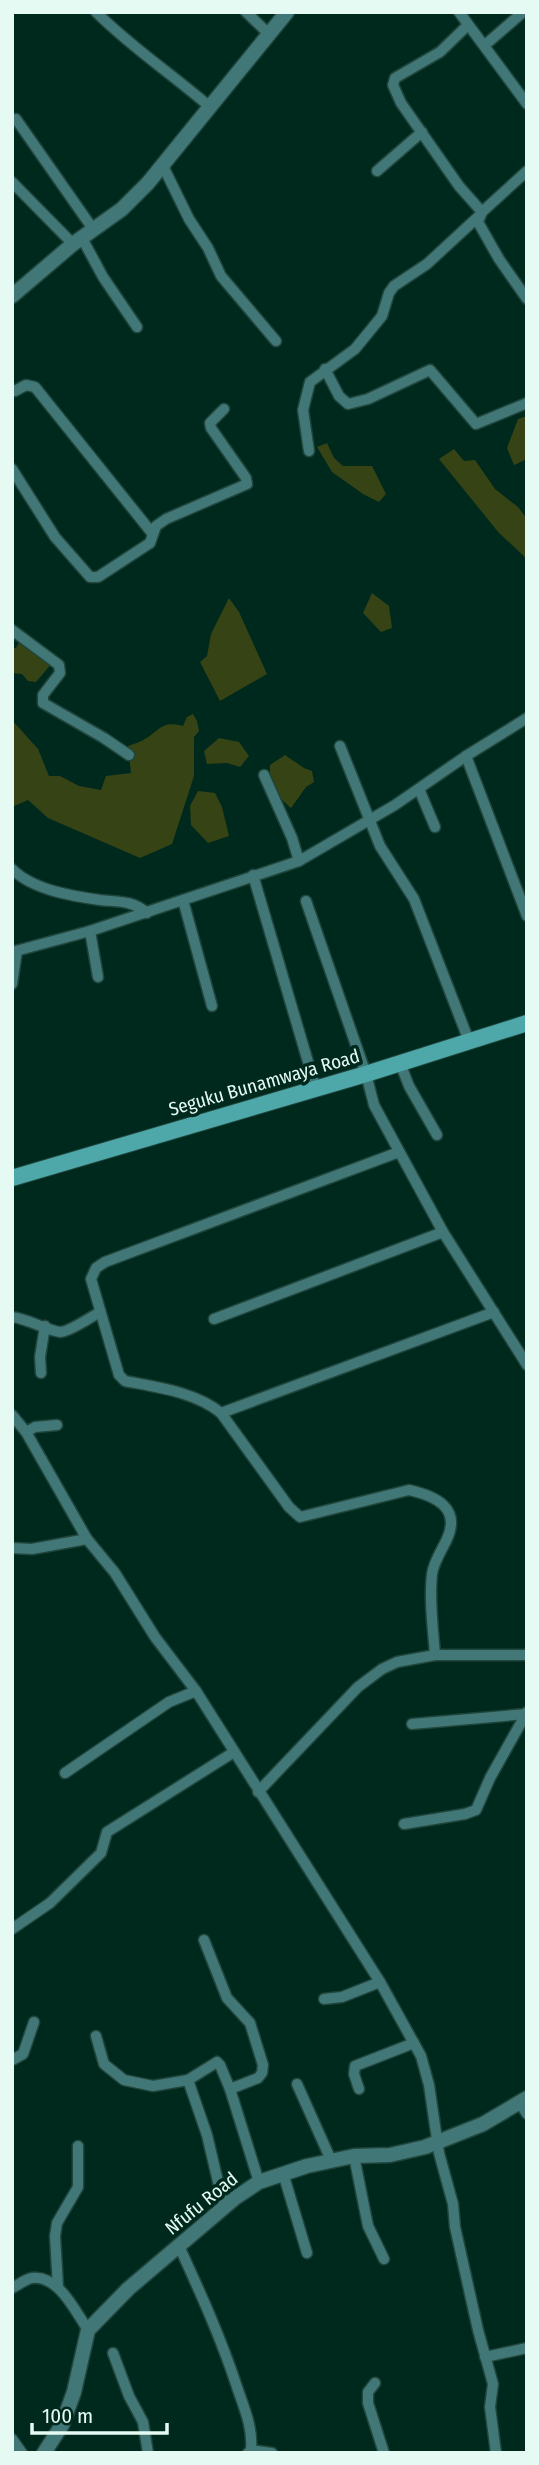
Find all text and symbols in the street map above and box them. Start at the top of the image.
street label: Seguku Bunamwaya Road [166,1044,362,1121]
street label: Nfufu Road [160,2167,242,2240]
scale bar [32,2392,166,2436]
text: 100 m [42,2403,93,2429]

